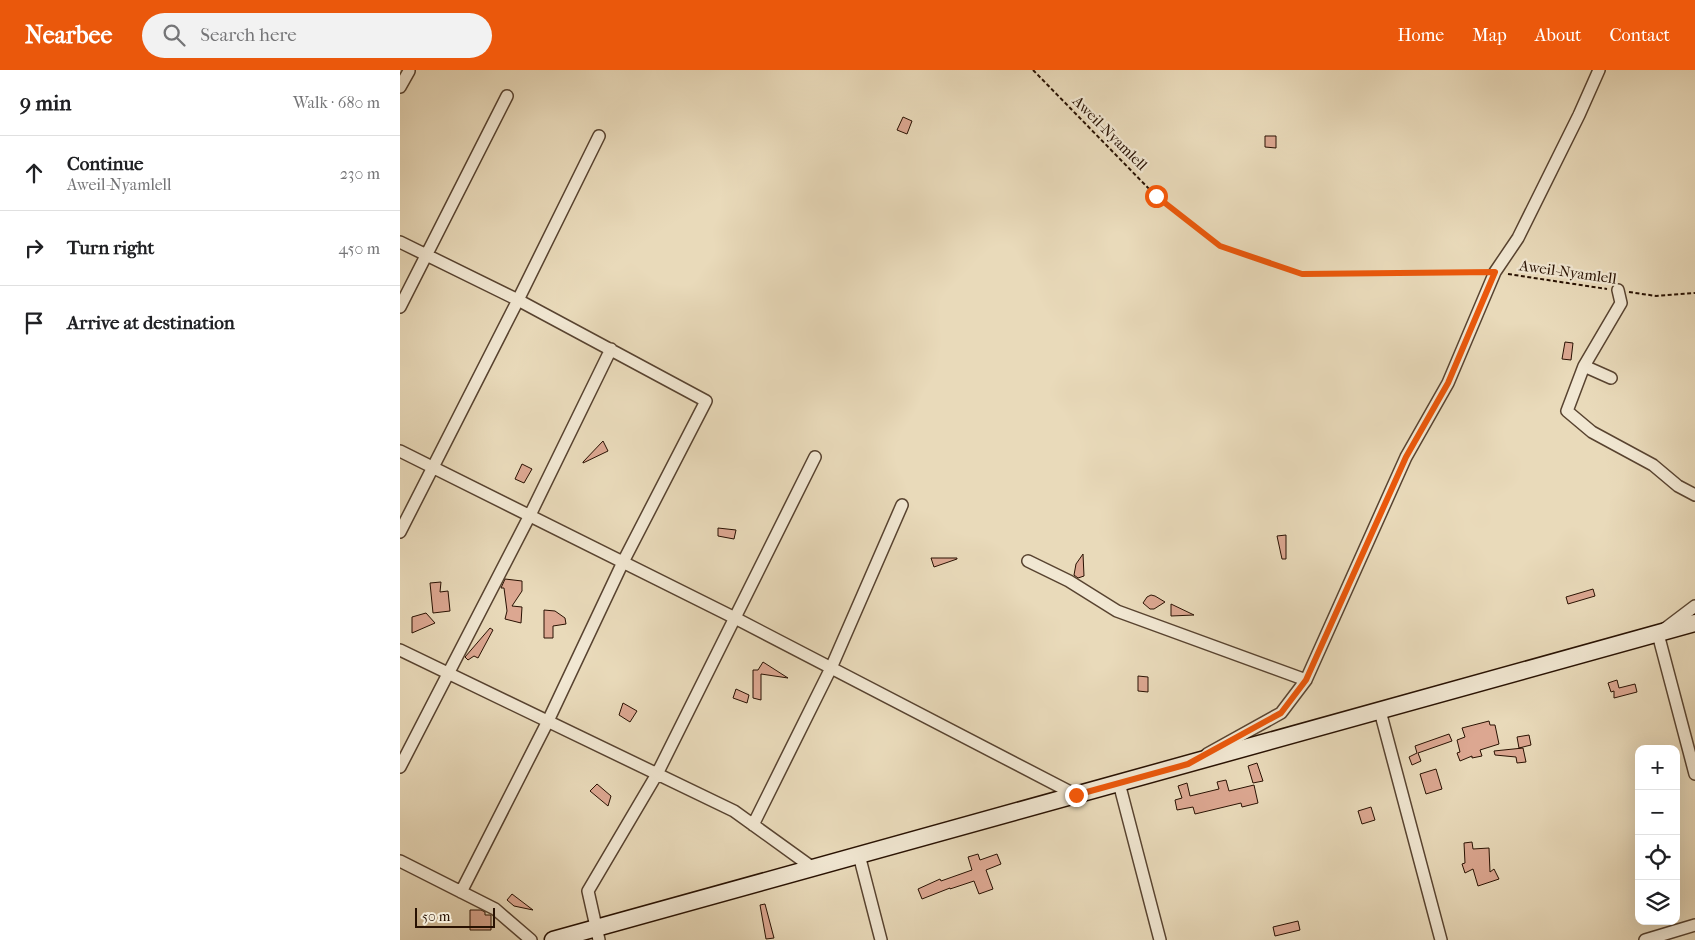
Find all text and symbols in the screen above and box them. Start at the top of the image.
search box [142,13,492,58]
text: Nearbee [25,21,112,49]
icon: search [160,21,188,49]
text: Search here [200,24,297,46]
text: Home [1397,25,1444,46]
text: Map [1472,25,1507,46]
text: About [1535,25,1581,46]
text: Contact [1609,25,1670,46]
text: 9 min [20,91,71,115]
street label: Aweil-Nyamlell [1068,91,1151,174]
text: Walk · 680 m [293,93,380,112]
text: Continue [67,153,143,175]
icon: ahead [20,159,48,187]
text: 230 m [340,164,380,183]
text: Aweil-Nyamlell [67,175,171,194]
route start [1145,185,1168,208]
icon: right [20,234,48,262]
text: Turn right [67,237,154,259]
text: 450 m [339,239,380,258]
street label: Aweil-Nyamlell [1517,256,1618,288]
icon: arrive [20,309,48,337]
text: Arrive at destination [67,312,235,334]
map controls [1635,745,1680,925]
button: + [1635,745,1680,790]
route end [1065,784,1088,807]
button: − [1635,790,1680,835]
button: locate [1635,835,1680,880]
button: layers [1635,880,1680,925]
scale bar [415,905,495,928]
text: 50 m [422,908,450,925]

